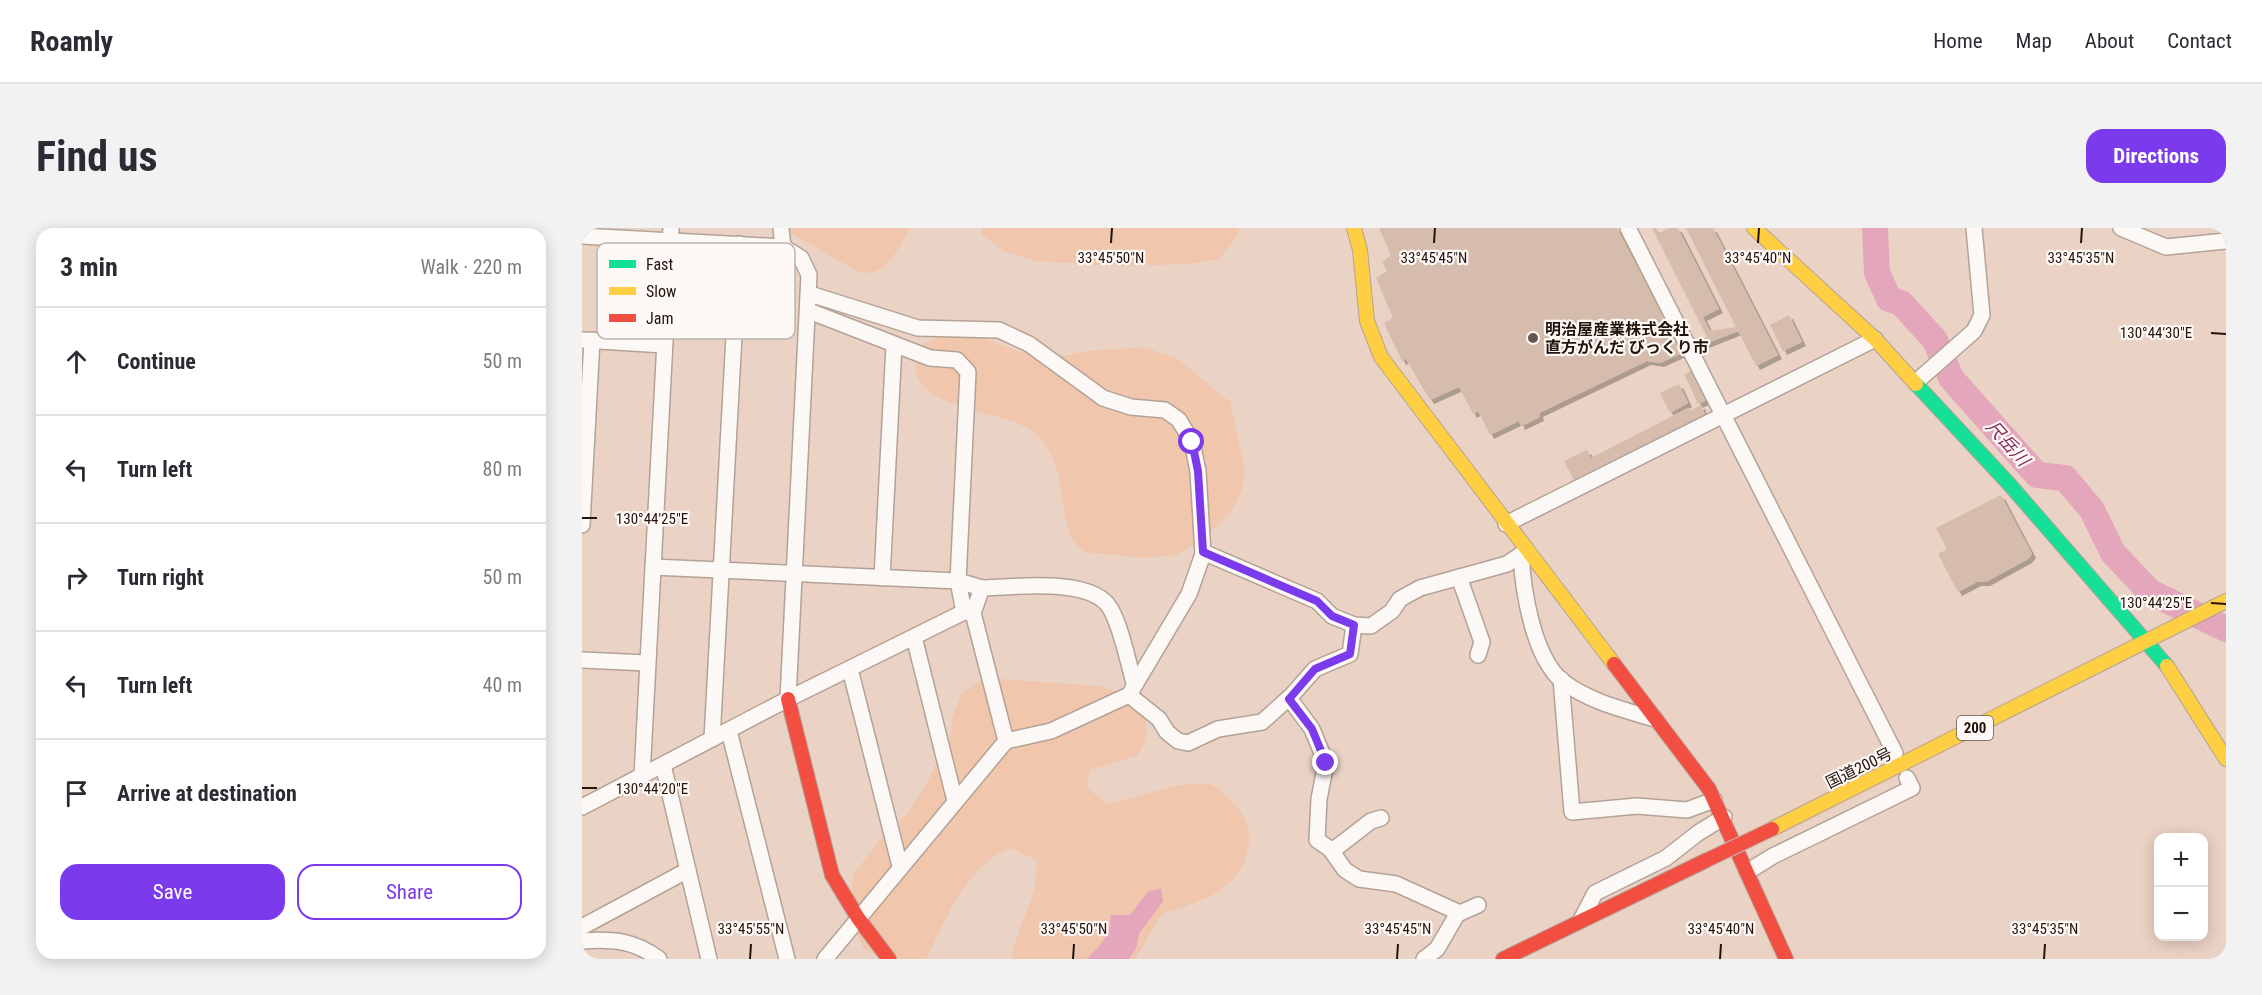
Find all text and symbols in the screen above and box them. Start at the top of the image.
text: Roamly [30,25,113,58]
text: Home [1933,29,1983,53]
text: Map [2016,29,2052,53]
text: About [2085,29,2134,53]
text: Contact [2167,29,2232,53]
button: Directions [2086,129,2226,183]
text: Find us [36,132,157,181]
legend [597,243,795,339]
text: 33°45'50"N [1078,249,1144,267]
text: 33°45'45"N [1401,249,1467,267]
text: 33°45'40"N [1725,249,1791,267]
text: 33°45'35"N [2048,249,2114,267]
text: 3 min [60,252,118,282]
text: Walk · 220 m [421,255,522,279]
text: Fast [646,255,673,274]
text: Slow [646,282,676,301]
text: Jam [646,309,673,328]
place label: 明治屋産業株式会社 直方がんだ びっくり市 [1545,320,1709,357]
text: 130°44'30"E [2120,324,2192,342]
marker: 明治屋産業株式会社 直方がんだ びっくり市 [1526,331,1540,345]
icon: ahead [60,345,93,378]
text: Continue [117,349,196,374]
text: 50 m [483,349,522,373]
water label: 尺岳川 [1982,416,2035,472]
route start [1178,428,1204,454]
icon: left [60,453,93,486]
text: Turn left [117,457,192,482]
text: 80 m [483,457,522,481]
text: 130°44'25"E [616,510,688,528]
icon: right [60,561,93,594]
text: Turn right [117,565,204,590]
text: 50 m [483,565,522,589]
text: 130°44'25"E [2120,594,2192,612]
icon: left [60,669,93,702]
text: Turn left [117,673,192,698]
text: 40 m [483,673,522,697]
road number: 200 [1957,716,1993,740]
street label: 国道200号 [1823,744,1895,792]
route end [1312,749,1338,775]
icon: arrive [60,777,93,810]
text: 130°44'20"E [616,780,688,798]
text: Arrive at destination [117,781,297,806]
map controls [2154,833,2208,941]
button: + [2154,833,2208,887]
button: Save [60,864,285,920]
button: Share [297,864,522,920]
button: − [2154,887,2208,941]
text: 33°45'55"N [718,920,784,938]
text: 33°45'50"N [1041,920,1107,938]
text: 33°45'45"N [1365,920,1431,938]
text: 33°45'40"N [1688,920,1754,938]
text: 33°45'35"N [2012,920,2078,938]

